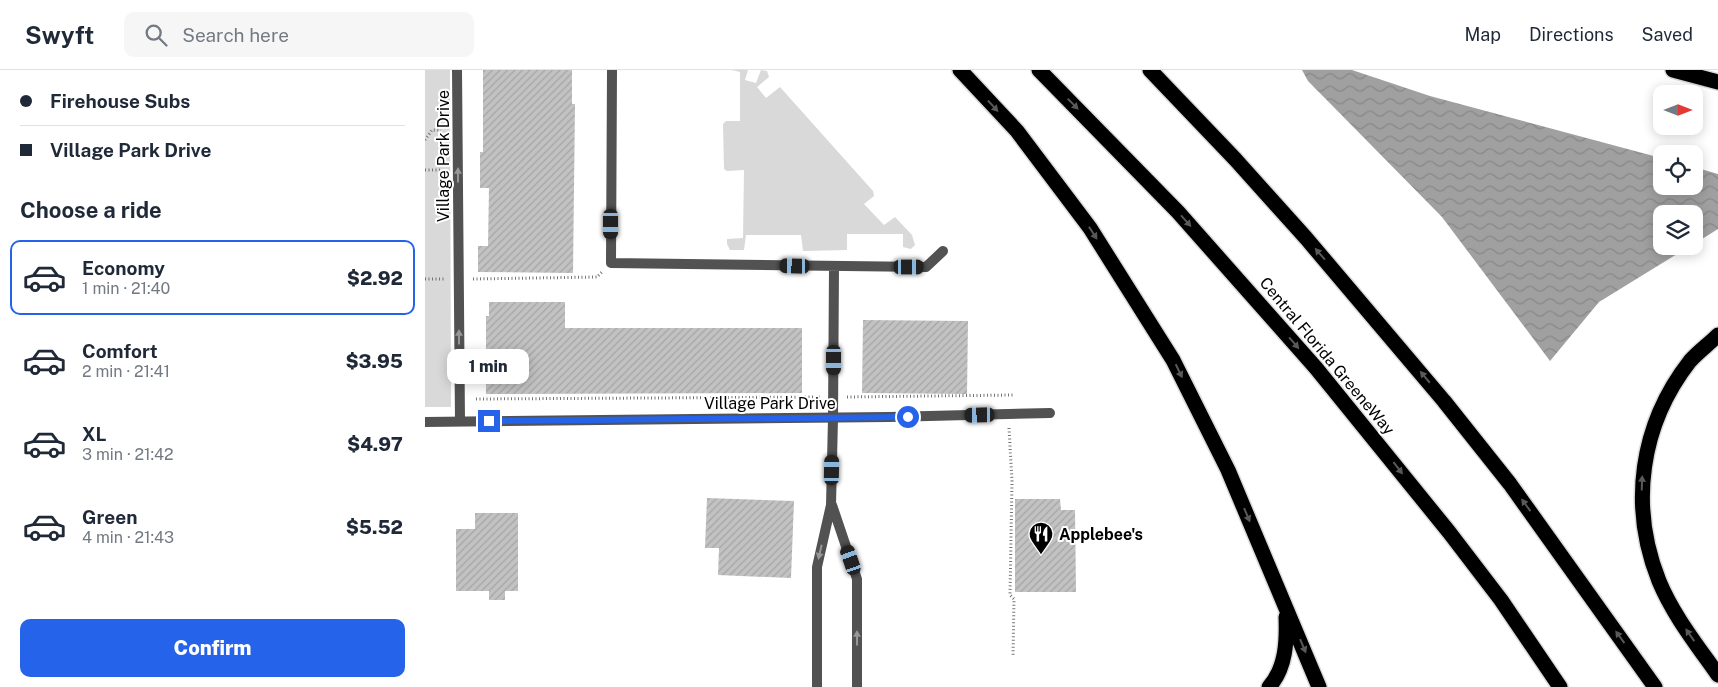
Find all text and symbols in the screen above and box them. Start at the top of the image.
search box [124,12,474,57]
text: Swyft [25,21,94,49]
icon: search [142,21,170,49]
text: Search here [182,24,289,46]
text: Map [1464,24,1501,45]
text: Directions [1529,24,1614,45]
text: Saved [1642,24,1693,45]
north arrow [1653,85,1703,135]
map controls [1653,85,1703,255]
text: Firehouse Subs [50,90,190,112]
street label: Village Park Drive [434,90,453,222]
one-way arrow [1067,98,1079,110]
one-way arrow [987,99,999,111]
text: Village Park Drive [50,139,211,161]
button: locate [1653,145,1703,195]
one-way arrow [454,167,462,183]
text: Choose a ride [20,197,162,223]
button: layers [1653,205,1703,255]
car [603,209,618,239]
one-way arrow [1180,215,1192,227]
one-way arrow [1089,227,1098,240]
one-way arrow [1314,247,1325,260]
icon: car [22,255,67,300]
text: Economy [82,257,165,279]
car [779,258,810,274]
car [894,260,924,275]
text: $2.92 [347,267,403,289]
street label: Central Florida GreeneWay [1256,273,1399,439]
text: 1 min · 21:40 [82,279,170,298]
one-way arrow [455,329,463,345]
one-way arrow [1288,336,1299,349]
icon: car [22,338,67,383]
text: Comfort [82,340,158,362]
car [826,345,841,375]
callout: 1 min [448,348,530,384]
text: $3.95 [345,350,403,372]
text: 1 min [468,357,508,376]
text: 2 min · 21:41 [82,362,170,381]
one-way arrow [1175,364,1183,379]
one-way arrow [1419,371,1430,384]
street label: Village Park Drive [704,394,836,413]
route start [897,406,919,428]
car [964,407,995,423]
route end [478,410,500,432]
icon: car [22,421,67,466]
text: XL [82,423,107,445]
text: $4.97 [347,433,403,455]
text: 3 min · 21:42 [82,445,174,464]
car [824,455,839,485]
one-way arrow [1393,461,1403,474]
one-way arrow [1639,475,1647,491]
one-way arrow [1520,499,1531,512]
icon: car [22,504,67,549]
text: Green [82,506,137,528]
one-way arrow [1244,508,1252,522]
text: $5.52 [346,516,403,538]
restaurant icon: Applebee's [1028,521,1054,555]
place label: Applebee's [1059,525,1143,544]
text: 4 min · 21:43 [82,528,174,547]
car [839,543,862,577]
one-way arrow [816,545,824,560]
button: Confirm [20,619,405,677]
one-way arrow [1685,628,1695,641]
one-way arrow [853,630,861,646]
one-way arrow [1615,630,1625,644]
one-way arrow [1299,639,1307,653]

